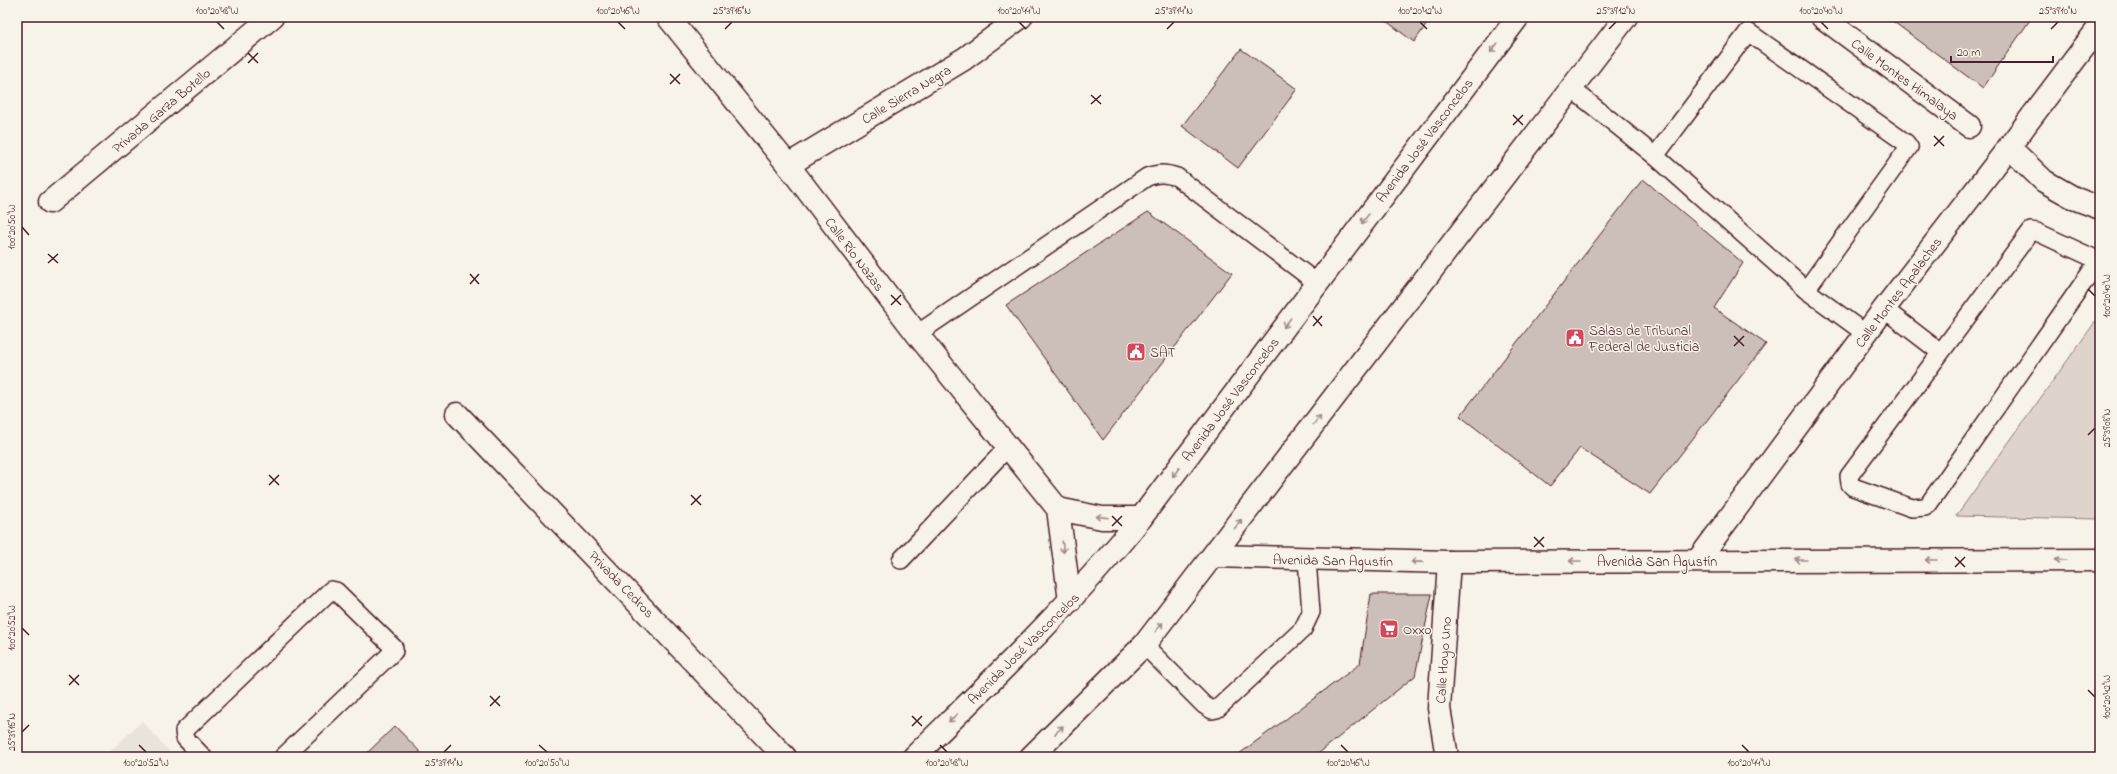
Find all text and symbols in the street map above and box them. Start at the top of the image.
text: 100°20'48"W [196,4,239,19]
text: 100°20'46"W [596,4,640,19]
text: 25°39'16"N [713,4,751,19]
text: 100°20'44"W [997,4,1041,19]
text: 25°39'14"N [1155,4,1193,19]
text: 100°20'42"W [1398,4,1442,19]
text: 25°39'12"N [1597,4,1636,19]
text: 100°20'40"W [1799,4,1843,19]
text: 25°39'10"N [2039,4,2077,19]
street label: Calle Montes Himalaya [1845,34,1962,127]
scale bar [1951,38,2053,64]
one-way arrow [1490,43,1498,54]
text: 20 m [1957,44,1980,62]
street label: Calle Sierra Negra [858,60,956,131]
street label: Privada Garza Botello [108,63,216,159]
street label: Avenida José Vasconcelos [1371,74,1479,208]
text: 100°20'50"W [5,204,20,249]
street label: Calle Río Nazas [819,213,889,296]
one-way arrow [1361,213,1369,224]
street label: Calle Montes Apalaches [1850,233,1948,353]
text: 100°20'40"W [2100,274,2115,318]
one-way arrow [1283,317,1291,328]
place label: Salas de Tribunal Federal de Justicia [1588,321,1699,358]
public building icon: Salas de Tribunal Federal de Justicia [1564,327,1586,349]
street label: Avenida José Vasconcelos [1177,333,1285,467]
public building icon: SAT [1125,341,1147,363]
place label: SAT [1150,343,1176,364]
text: 25°39'08"N [2100,408,2115,447]
one-way arrow [1313,415,1321,426]
one-way arrow [1172,466,1180,477]
one-way arrow [1096,513,1109,521]
one-way arrow [1234,518,1242,529]
one-way arrow [1059,540,1067,553]
street label: Privada Cedros [583,547,659,623]
street label: Avenida San Agustín [1273,550,1393,574]
street label: Avenida San Agustín [1597,552,1717,574]
one-way arrow [1795,556,1808,564]
one-way arrow [1925,556,1938,564]
one-way arrow [2055,556,2068,564]
one-way arrow [1569,557,1582,565]
one-way arrow [1411,558,1424,566]
street label: Avenida José Vasconcelos [963,588,1085,710]
text: 100°20'52"W [5,605,20,651]
street label: Calle Hoyo Uno [1431,616,1459,704]
supermarket icon: Oxxo [1378,618,1400,640]
place label: Oxxo [1403,620,1432,641]
one-way arrow [1155,621,1163,632]
text: 100°20'42"W [2100,675,2115,719]
text: 25°39'16"N [5,713,20,751]
one-way arrow [948,713,958,723]
one-way arrow [1054,725,1064,735]
text: 100°20'52"W [123,756,169,771]
text: 25°39'14"N [425,756,463,771]
text: 100°20'50"W [525,756,570,771]
text: 100°20'48"W [926,756,969,771]
text: 100°20'46"W [1326,756,1370,771]
text: 100°20'44"W [1727,756,1771,771]

